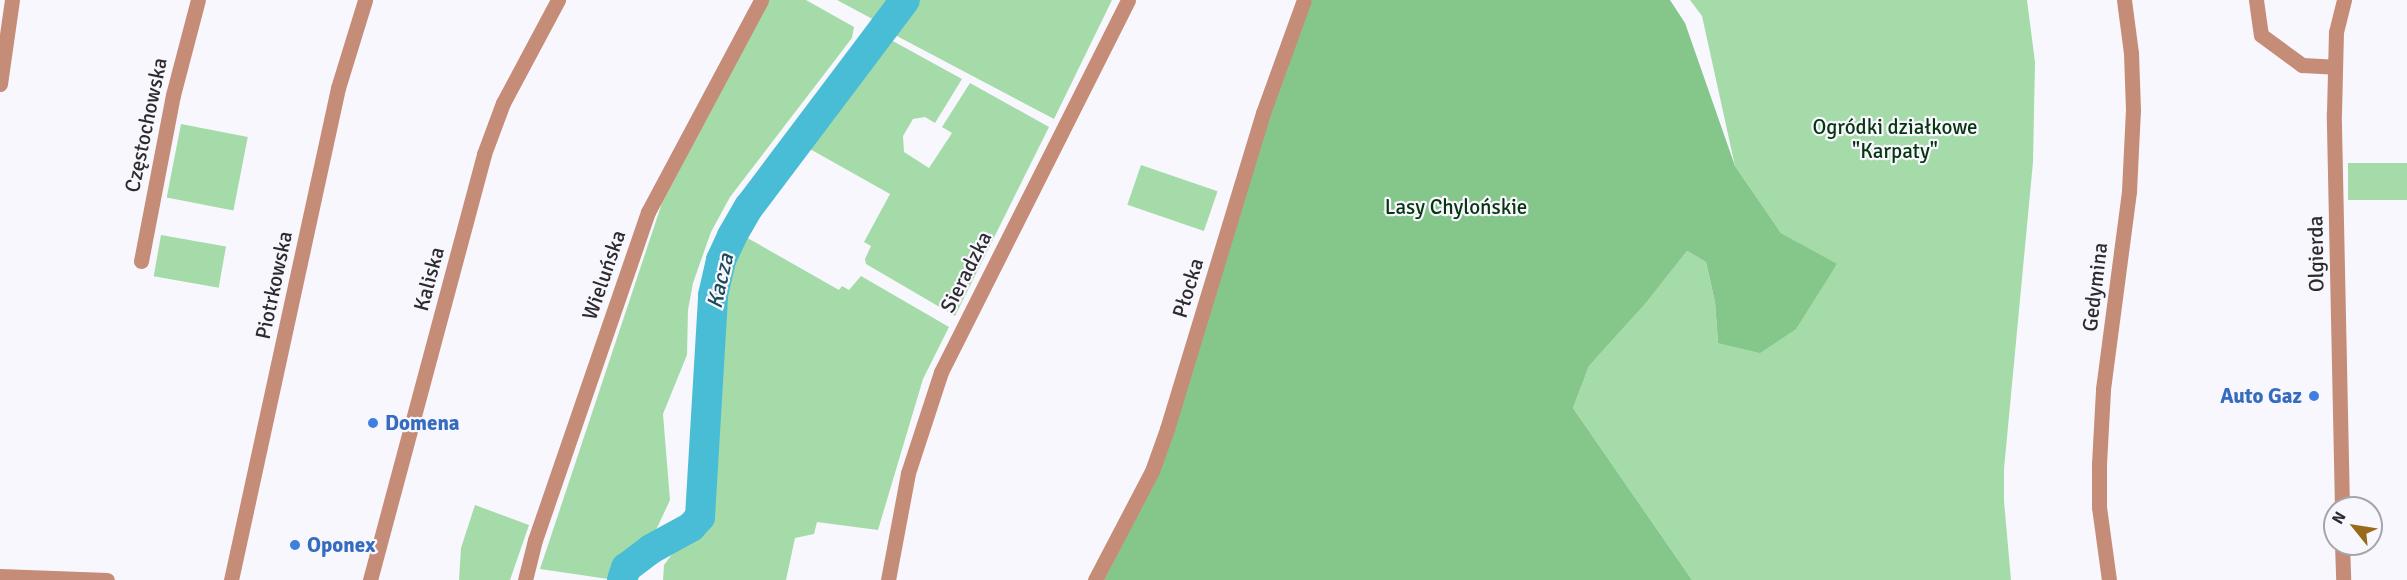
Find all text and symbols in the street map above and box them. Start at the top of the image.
street label: Częstochowska [119,55,173,195]
park label: Ogródki działkowe "Karpaty" [1812,114,1978,164]
park label: Lasy Chylońskie [1385,194,1527,220]
street label: Olgierda [2303,216,2329,292]
street label: Wieluńska [577,227,631,323]
street label: Sieradzka [935,227,997,317]
street label: Piotrkowska [250,229,298,341]
street label: Gedymina [2077,241,2113,333]
street label: Kaliska [408,244,450,314]
water label: Kacza [701,251,739,311]
street label: Płocka [1167,255,1209,321]
place label: Auto Gaz [2220,383,2302,409]
marker: Auto Gaz [2307,389,2321,403]
place label: Domena [385,410,460,436]
marker: Domena [366,416,380,430]
north arrow [2323,496,2383,556]
text: N [2328,508,2351,528]
place label: Oponex [307,532,375,558]
marker: Oponex [288,538,302,552]

